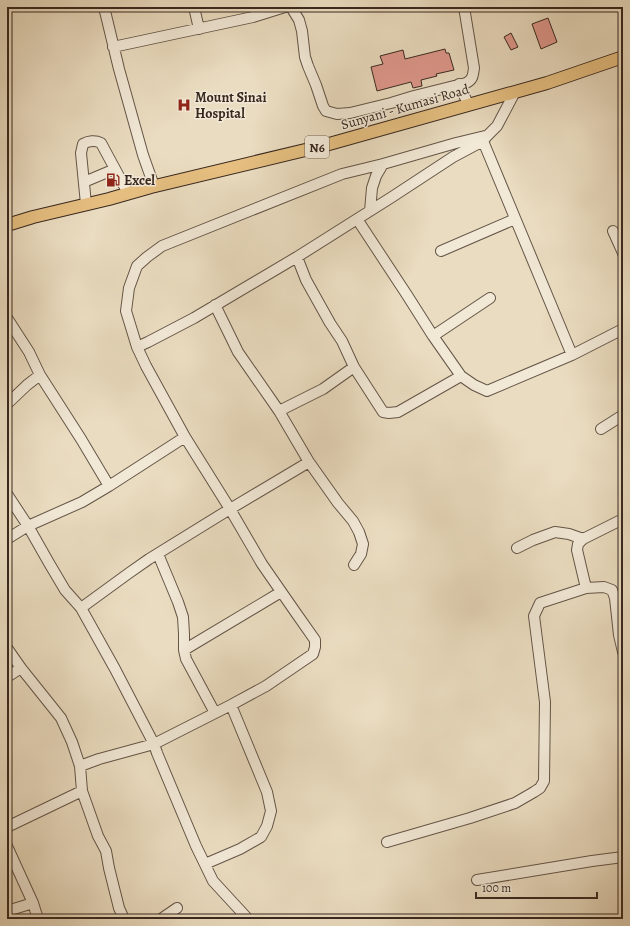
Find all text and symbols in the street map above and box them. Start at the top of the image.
street label: Sunyani - Kumasi Road [339,79,472,134]
place label: Mount Sinai Hospital [195,88,267,123]
hospital icon: Mount Sinai Hospital [176,97,192,113]
road number: N6 [305,136,329,158]
place label: Excel [124,171,155,190]
fuel station icon: Excel [105,172,121,188]
scale bar [476,874,597,900]
text: 100 m [482,880,511,896]

